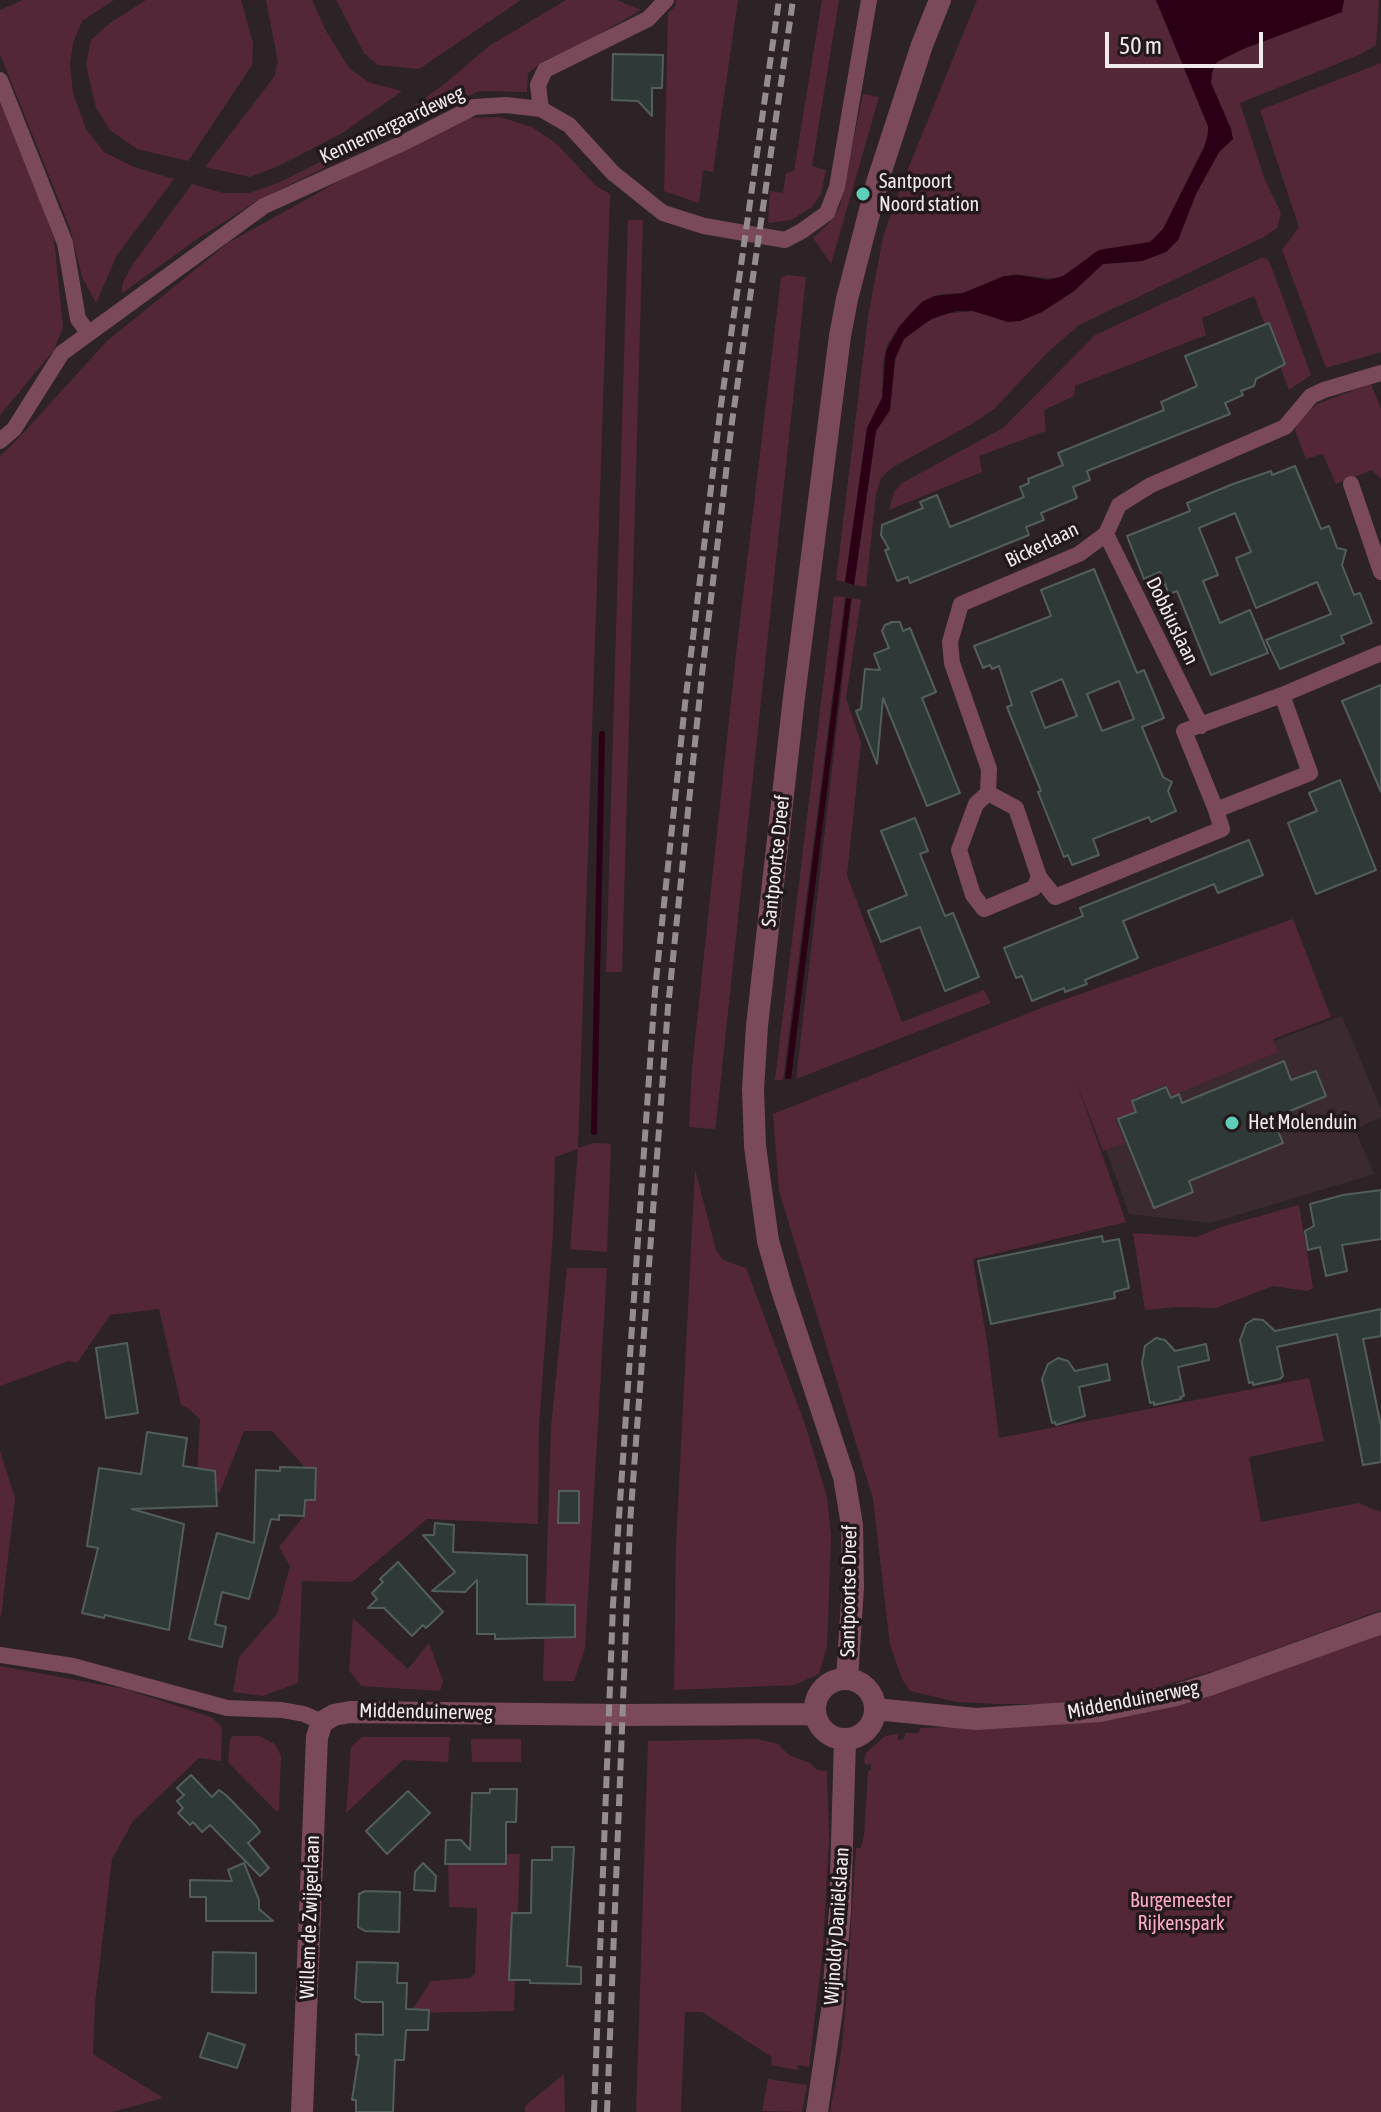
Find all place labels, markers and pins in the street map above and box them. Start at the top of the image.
place label: Santpoort Noord station [879,170,979,217]
marker: Santpoort Noord station [854,185,872,203]
place label: Het Molenduin [1248,1111,1357,1135]
marker: Het Molenduin [1223,1114,1241,1132]

